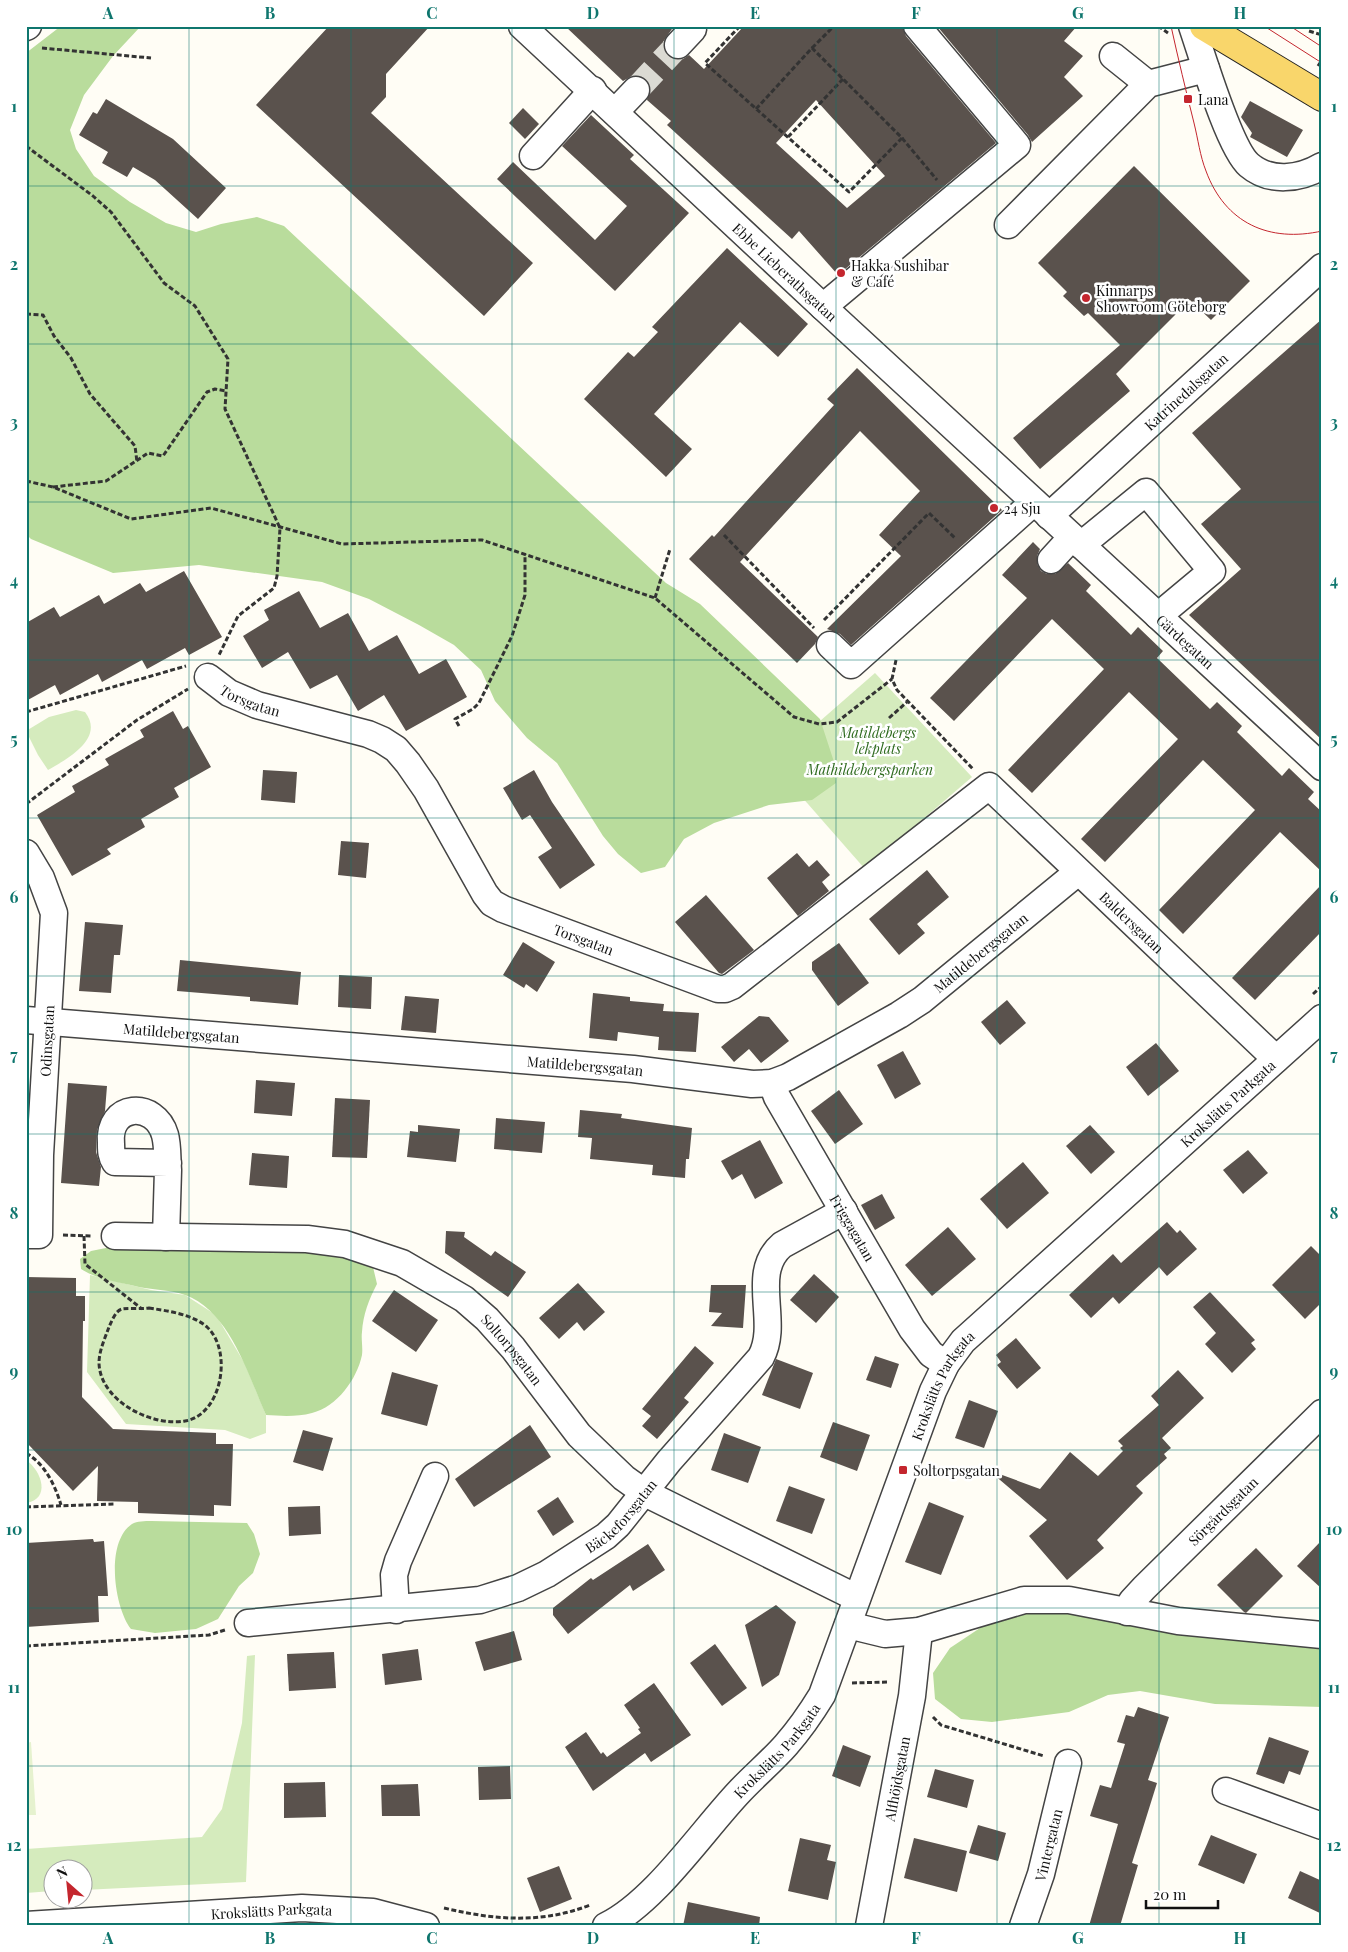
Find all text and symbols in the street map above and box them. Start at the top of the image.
text: A [102,2,114,23]
text: B [265,2,276,23]
text: C [426,2,438,23]
text: D [587,2,599,23]
text: E [750,2,760,23]
text: F [911,2,921,23]
text: G [1072,2,1084,23]
text: H [1234,2,1247,23]
place label: Lana [1198,90,1229,109]
marker: Lana [1182,93,1194,105]
text: 1 [11,95,17,116]
text: 1 [1331,95,1337,116]
street label: Ebbe Lieberathsgatan [729,218,842,326]
text: 2 [10,253,18,274]
text: 2 [1330,253,1338,274]
place label: Hakka Sushibar & Café [851,256,950,291]
marker: Hakka Sushibar & Café [835,267,847,279]
place label: Kinnarps Showroom Göteborg [1096,281,1227,316]
marker: Kinnarps Showroom Göteborg [1080,292,1092,304]
street label: Katrinedalsgatan [1140,348,1232,434]
text: 3 [10,411,18,432]
text: 3 [1330,411,1338,432]
place label: 24 Sju [1004,499,1041,518]
marker: 24 Sju [988,502,1000,514]
text: 4 [10,569,18,590]
text: 4 [1330,569,1338,590]
street label: Gärdegatan [1153,610,1219,673]
street label: Torsgatan [216,680,283,720]
park label: Matildebergs lekplats [839,723,917,758]
text: 5 [10,728,18,749]
text: 5 [1330,728,1338,749]
park label: Mathildebergsparken [806,760,933,779]
text: 6 [10,886,19,907]
text: 6 [1330,886,1339,907]
street label: Baldersgatan [1096,887,1169,958]
street label: Matildebergsgatan [929,907,1032,997]
street label: Torsgatan [551,919,617,959]
street label: Odinsgatan [36,1004,58,1077]
street label: Matildebergsgatan [123,1018,241,1047]
text: 7 [10,1044,18,1065]
text: 7 [1330,1044,1338,1065]
street label: Matildebergsgatan [526,1051,645,1080]
street label: Krokslätts Parkgata [1176,1055,1279,1151]
street label: Friggagatan [826,1191,880,1265]
text: 8 [10,1202,19,1223]
text: 8 [1330,1202,1339,1223]
street label: Soltorpsgatan [478,1309,548,1389]
street label: Krokslätts Parkgata [906,1326,978,1443]
text: 9 [10,1360,19,1381]
text: 9 [1330,1360,1339,1381]
place label: Soltorpsgatan [913,1461,1000,1480]
marker: Soltorpsgatan [897,1464,909,1476]
street label: Sörgårdsgatan [1184,1472,1262,1549]
street label: Bäckeforsgatan [581,1474,661,1557]
text: 10 [6,1518,22,1539]
text: 10 [1326,1518,1342,1539]
text: 11 [8,1676,20,1697]
text: 11 [1328,1676,1340,1697]
street label: Krokslätts Parkgata [729,1699,824,1802]
street label: Alfhöjdsgatan [879,1734,914,1824]
street label: Vintergatan [1029,1806,1066,1885]
text: 12 [7,1834,21,1855]
text: 12 [1327,1834,1341,1855]
north arrow [42,1860,92,1910]
text: N [53,1861,71,1883]
scale bar [1146,1877,1218,1909]
text: 20 m [1153,1884,1187,1904]
street label: Krokslätts Parkgata [210,1898,333,1923]
text: A [102,1927,114,1948]
text: B [265,1927,276,1948]
text: C [426,1927,438,1948]
text: D [587,1927,599,1948]
text: E [750,1927,760,1948]
text: F [911,1927,921,1948]
text: G [1072,1927,1084,1948]
text: H [1234,1927,1247,1948]

